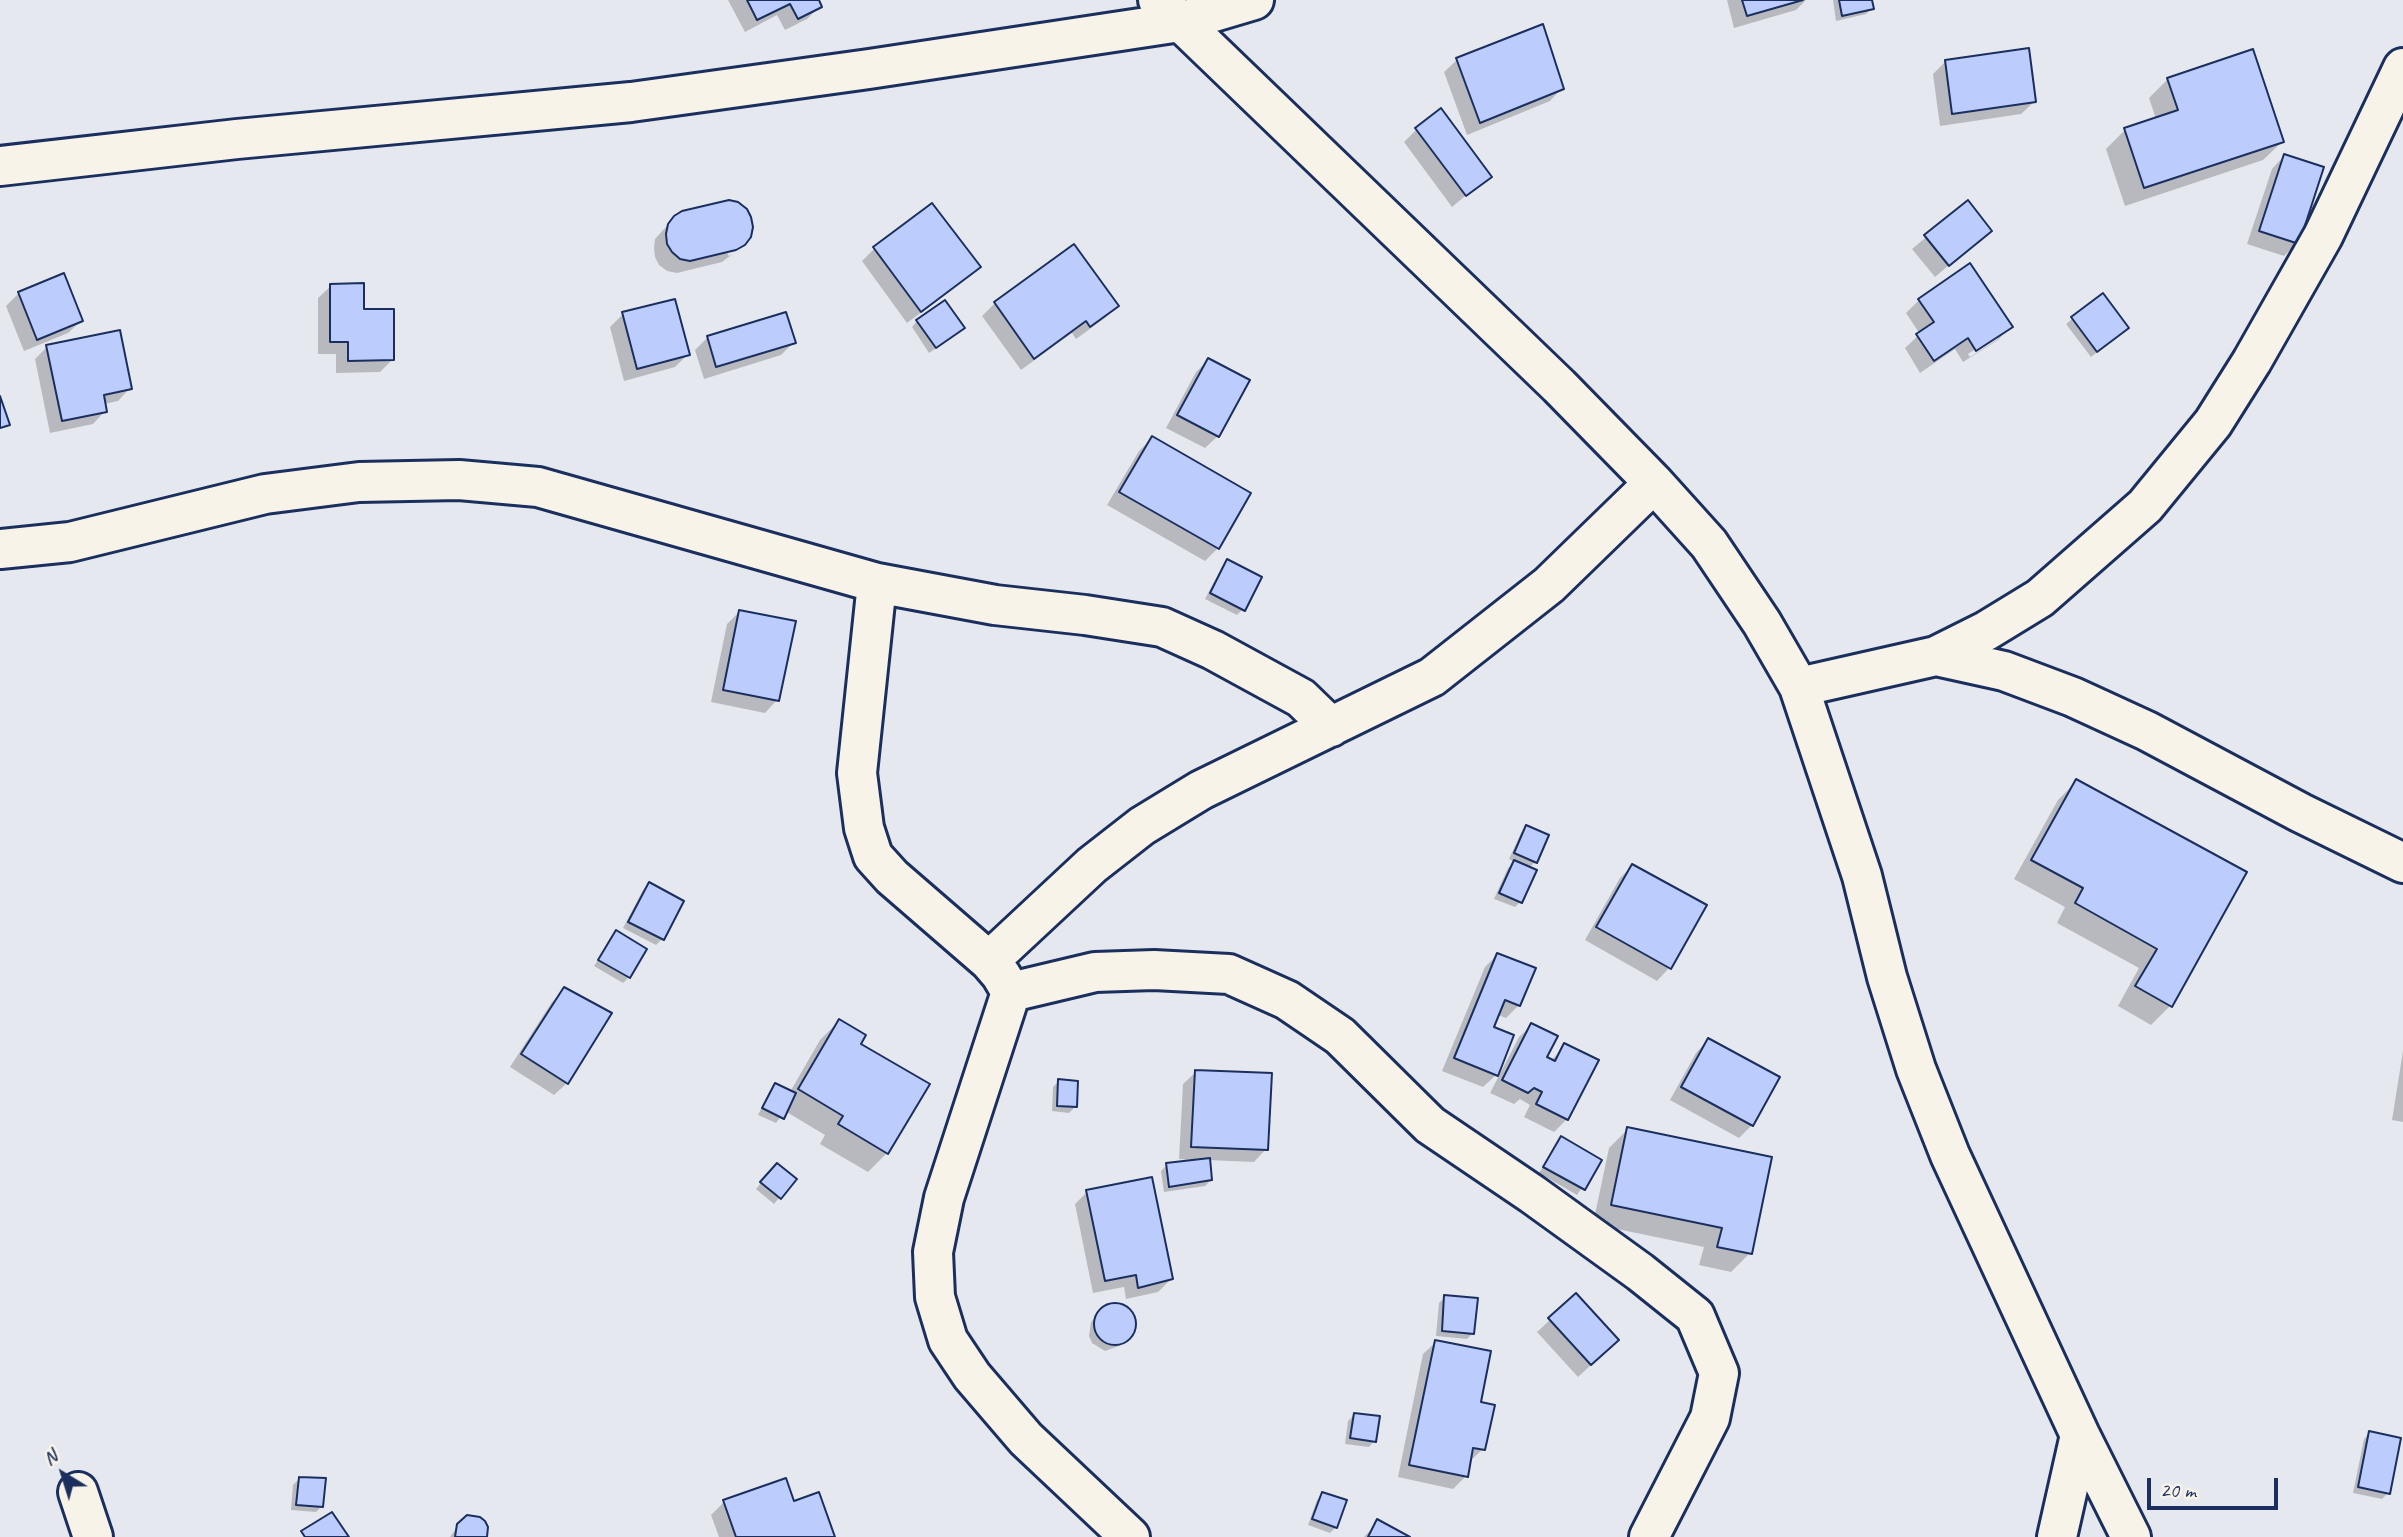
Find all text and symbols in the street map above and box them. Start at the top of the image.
north arrow [28,1439,98,1509]
text: N [38,1444,62,1471]
scale bar [2151,1464,2282,1508]
text: 20 m [2160,1477,2196,1503]

